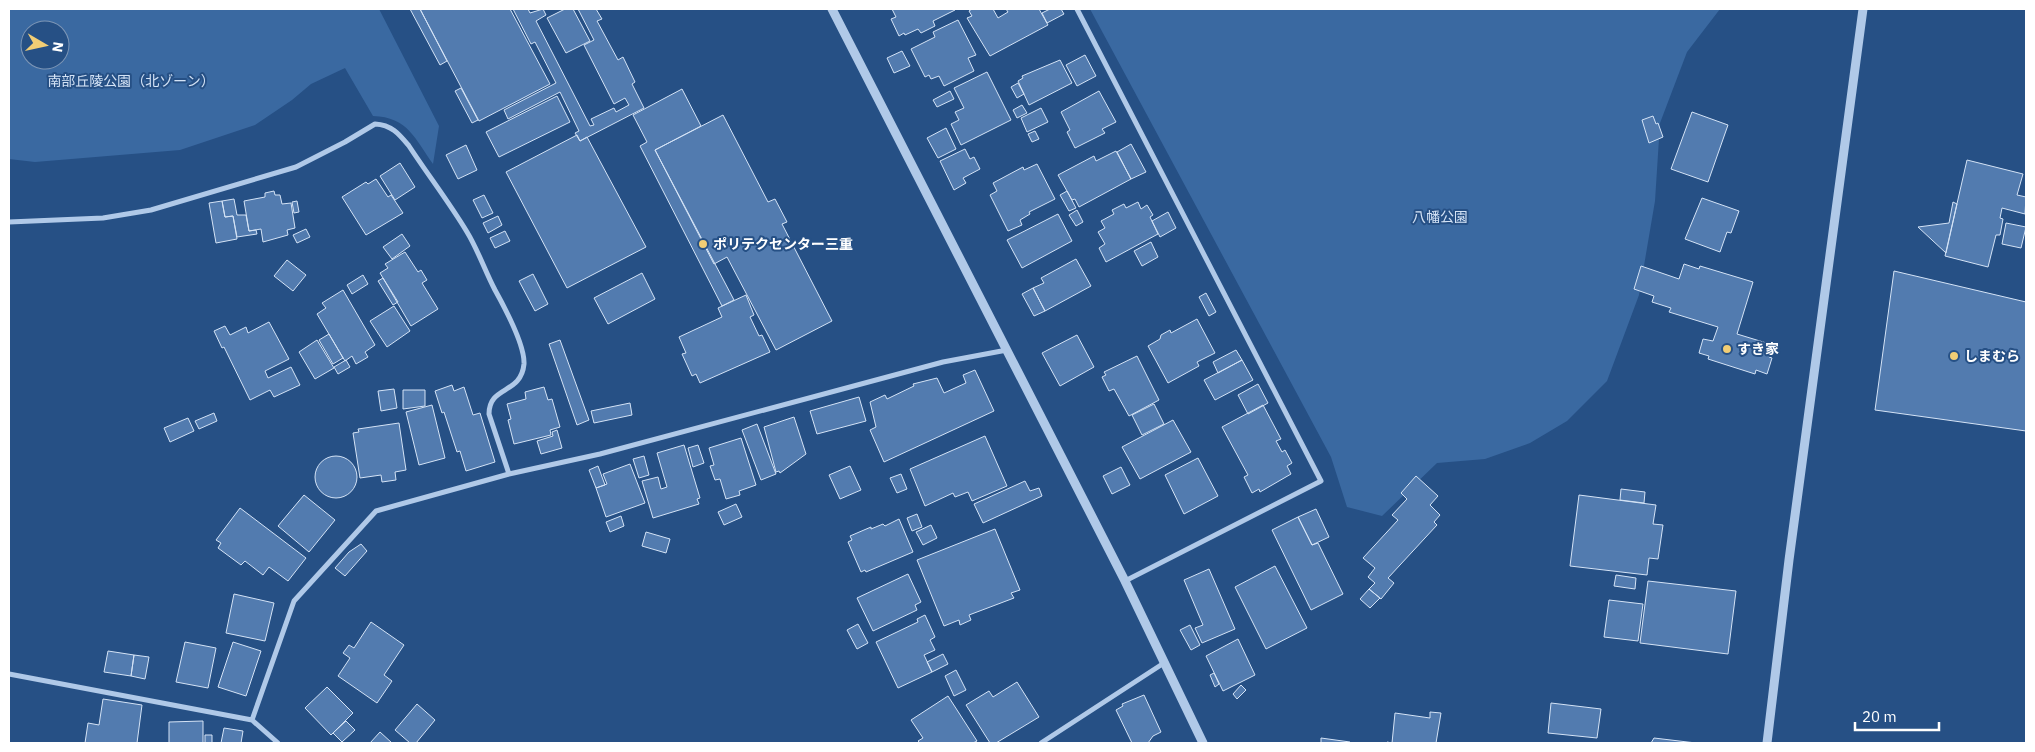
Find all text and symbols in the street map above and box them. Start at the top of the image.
north arrow [20,20,70,70]
text: N [48,41,68,53]
park label: 南部丘陵公園（北ゾーン） [47,72,215,90]
park label: 八幡公園 [1412,208,1468,226]
place label: ポリテクセンター三重 [713,235,853,253]
marker: ポリテクセンター三重 [697,238,709,250]
place label: すき家 [1737,340,1779,358]
marker: すき家 [1721,343,1733,355]
place label: しまむら [1964,347,2020,365]
marker: しまむら [1948,350,1960,362]
scale bar [1855,700,1939,732]
text: 20 m [1862,707,1897,726]

